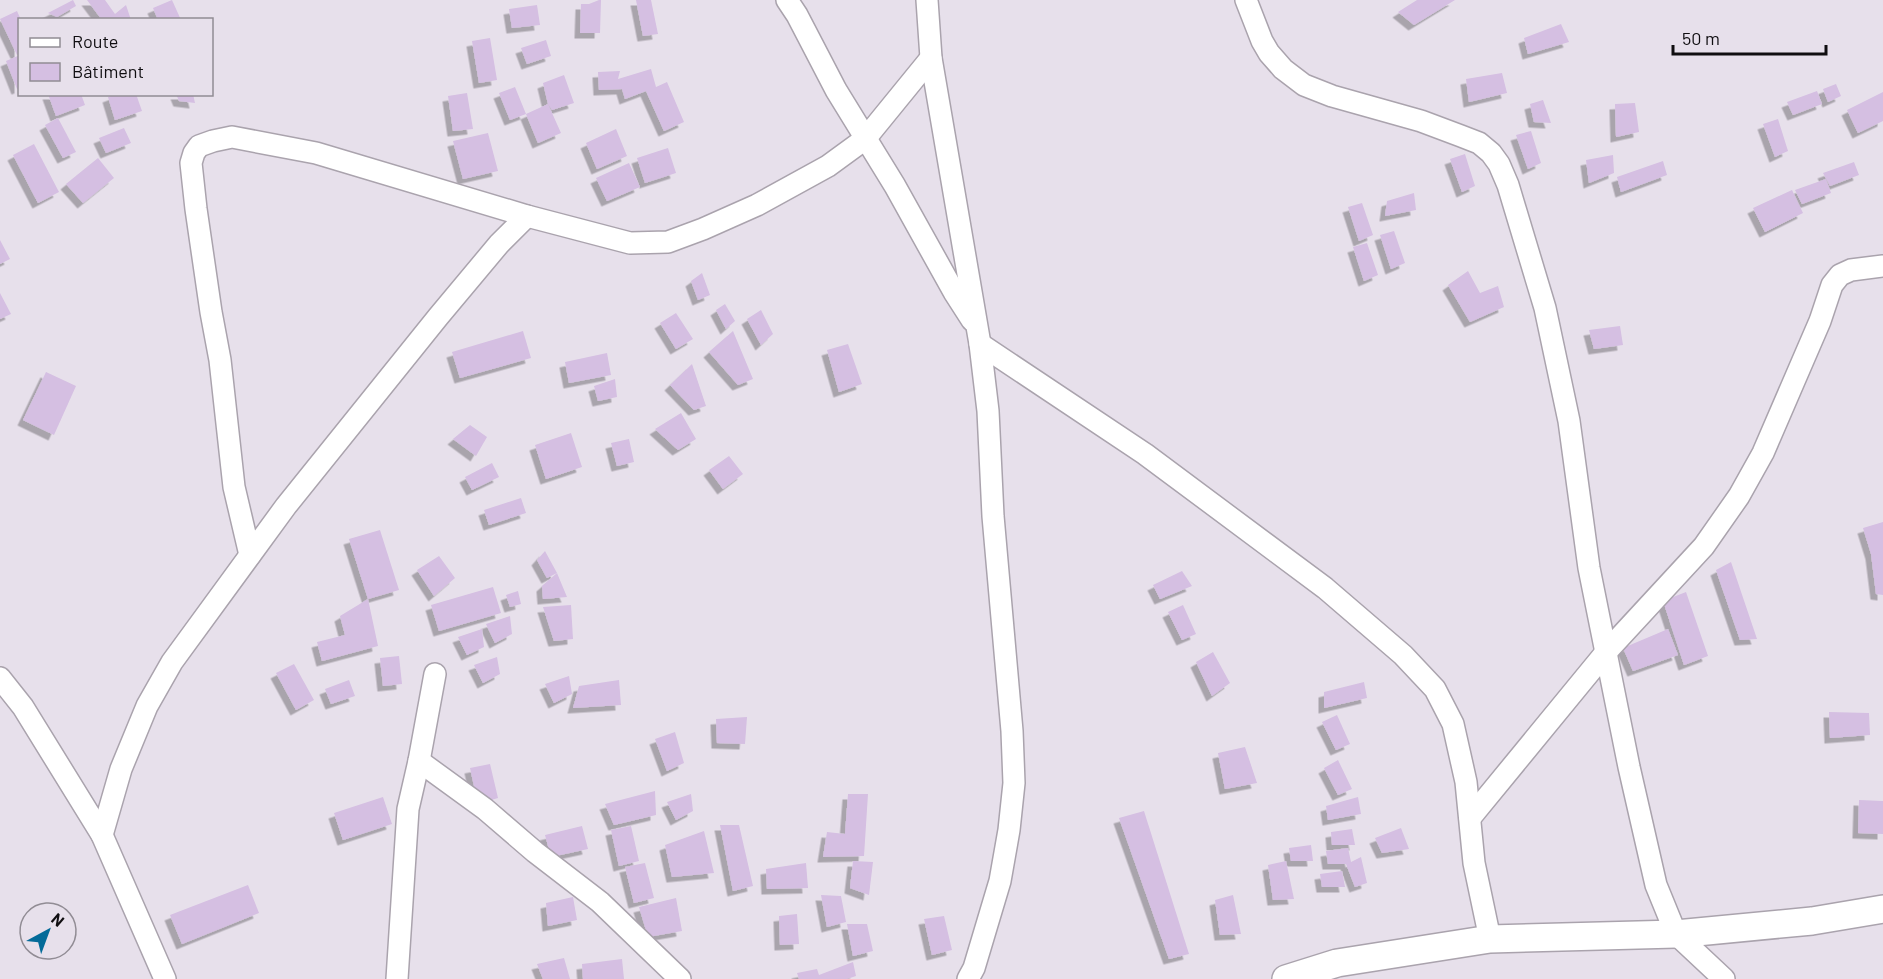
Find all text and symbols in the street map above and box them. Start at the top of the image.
legend [18,18,213,96]
scale bar [1673,18,1826,56]
text: 50 m [1682,27,1720,49]
text: Route [72,30,118,52]
text: Bâtiment [72,60,144,82]
north arrow [18,901,78,961]
text: N [48,909,68,930]

